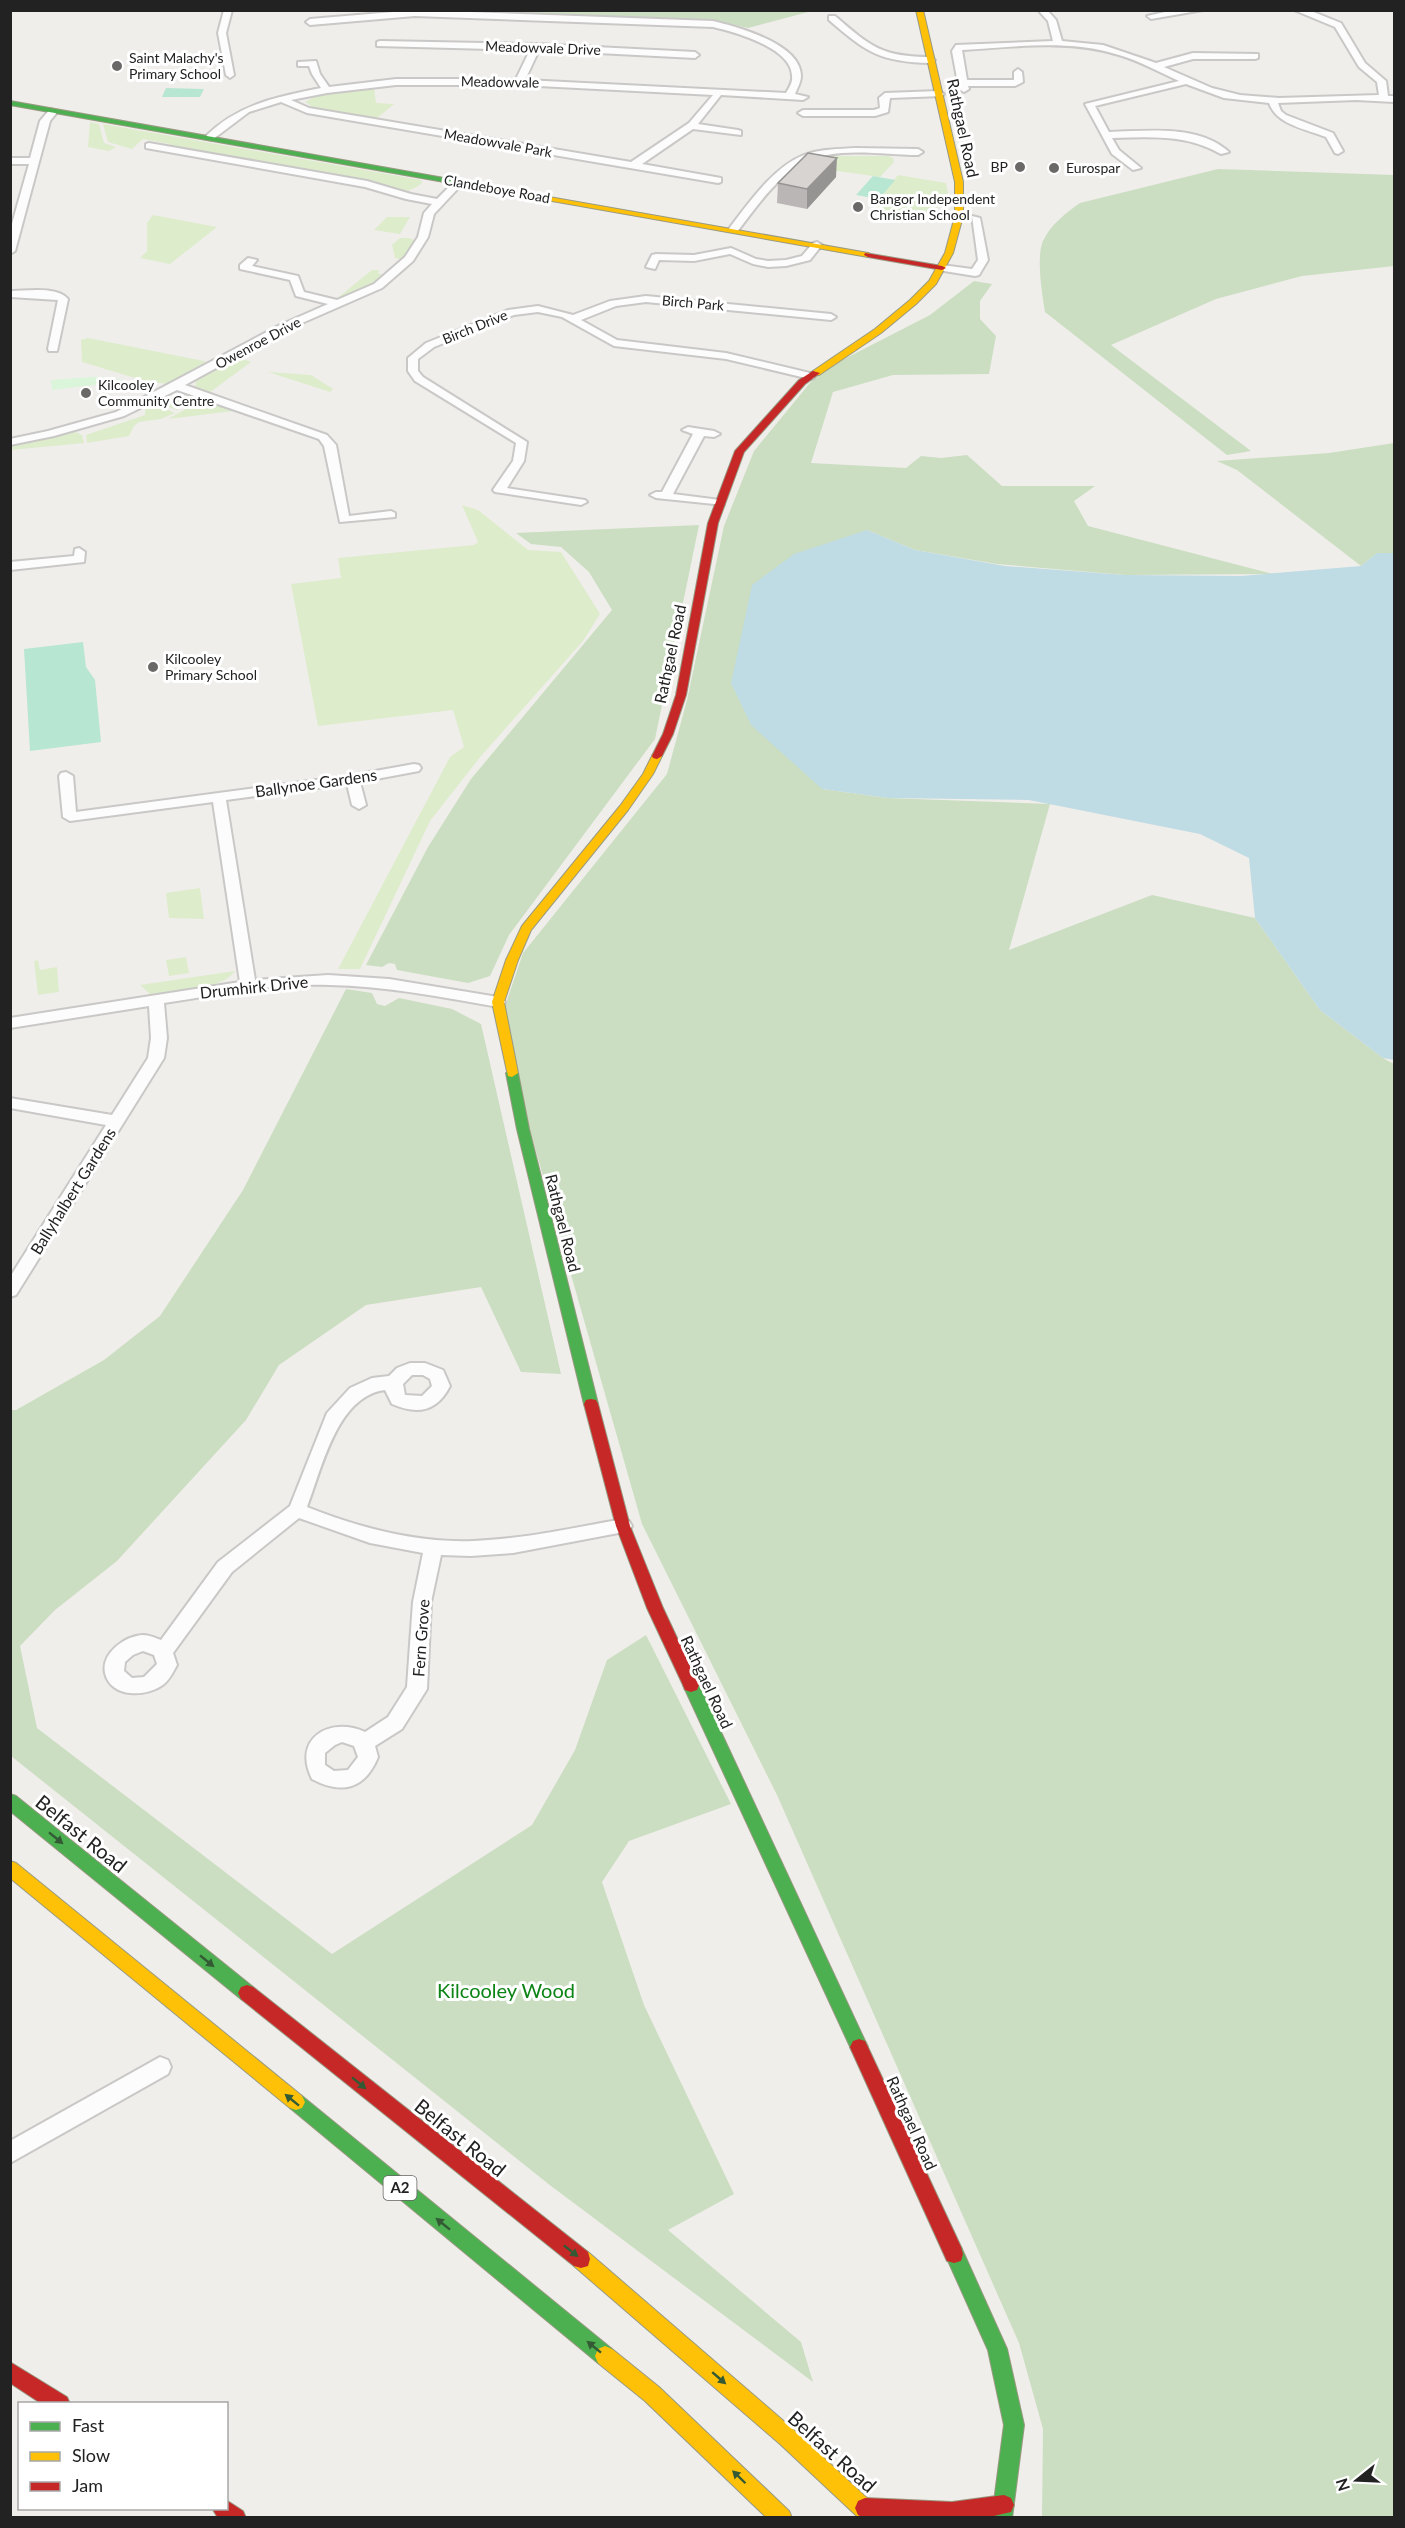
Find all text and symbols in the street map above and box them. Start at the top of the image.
street label: Meadowvale Drive [485,37,601,58]
place label: Saint Malachy's Primary School [129,49,223,82]
marker: Saint Malachy's Primary School [110,59,124,73]
street label: Meadowvale [461,72,539,91]
street label: Rathgael Road [944,77,983,179]
street label: Meadowvale Park [443,125,554,161]
place label: BP [991,158,1008,175]
place label: Eurospar [1066,159,1120,176]
marker: BP [1013,160,1027,174]
marker: Eurospar [1047,161,1061,175]
street label: Clandeboye Road [443,171,551,206]
place label: Bangor Independent Christian School [870,190,995,223]
marker: Bangor Independent Christian School [851,200,865,214]
street label: Birch Park [661,291,726,314]
street label: Birch Drive [440,306,510,347]
street label: Owenroe Drive [212,313,303,372]
place label: Kilcooley Community Centre [98,376,214,409]
marker: Kilcooley Community Centre [79,386,93,400]
street label: Rathgael Road [650,603,689,705]
place label: Kilcooley Primary School [165,650,257,683]
marker: Kilcooley Primary School [146,660,160,674]
street label: Ballynoe Gardens [254,765,378,800]
street label: Drumhirk Drive [199,971,309,1002]
street label: Ballyhalbert Gardens [26,1124,119,1258]
street label: Rathgael Road [542,1172,585,1274]
street label: Fern Grove [408,1598,433,1678]
street label: Rathgael Road [678,1632,737,1731]
street label: Belfast Road [31,1789,132,1877]
one-way arrow [48,1832,64,1845]
one-way arrow [199,1954,214,1967]
park label: Kilcooley Wood [437,1978,575,2002]
street label: Rathgael Road [883,2073,942,2173]
one-way arrow [352,2076,367,2088]
street label: Belfast Road [410,2093,511,2181]
one-way arrow [285,2095,300,2107]
road number: A2 [384,2176,416,2200]
one-way arrow [436,2218,451,2230]
one-way arrow [563,2245,579,2258]
one-way arrow [587,2341,602,2354]
one-way arrow [711,2371,726,2384]
legend [18,2402,228,2510]
street label: Belfast Road [784,2405,882,2497]
text: Fast [72,2414,105,2436]
text: Slow [72,2444,110,2466]
north arrow [1327,2450,1387,2510]
one-way arrow [732,2470,747,2484]
text: Jam [72,2474,103,2496]
text: N [1331,2476,1353,2494]

